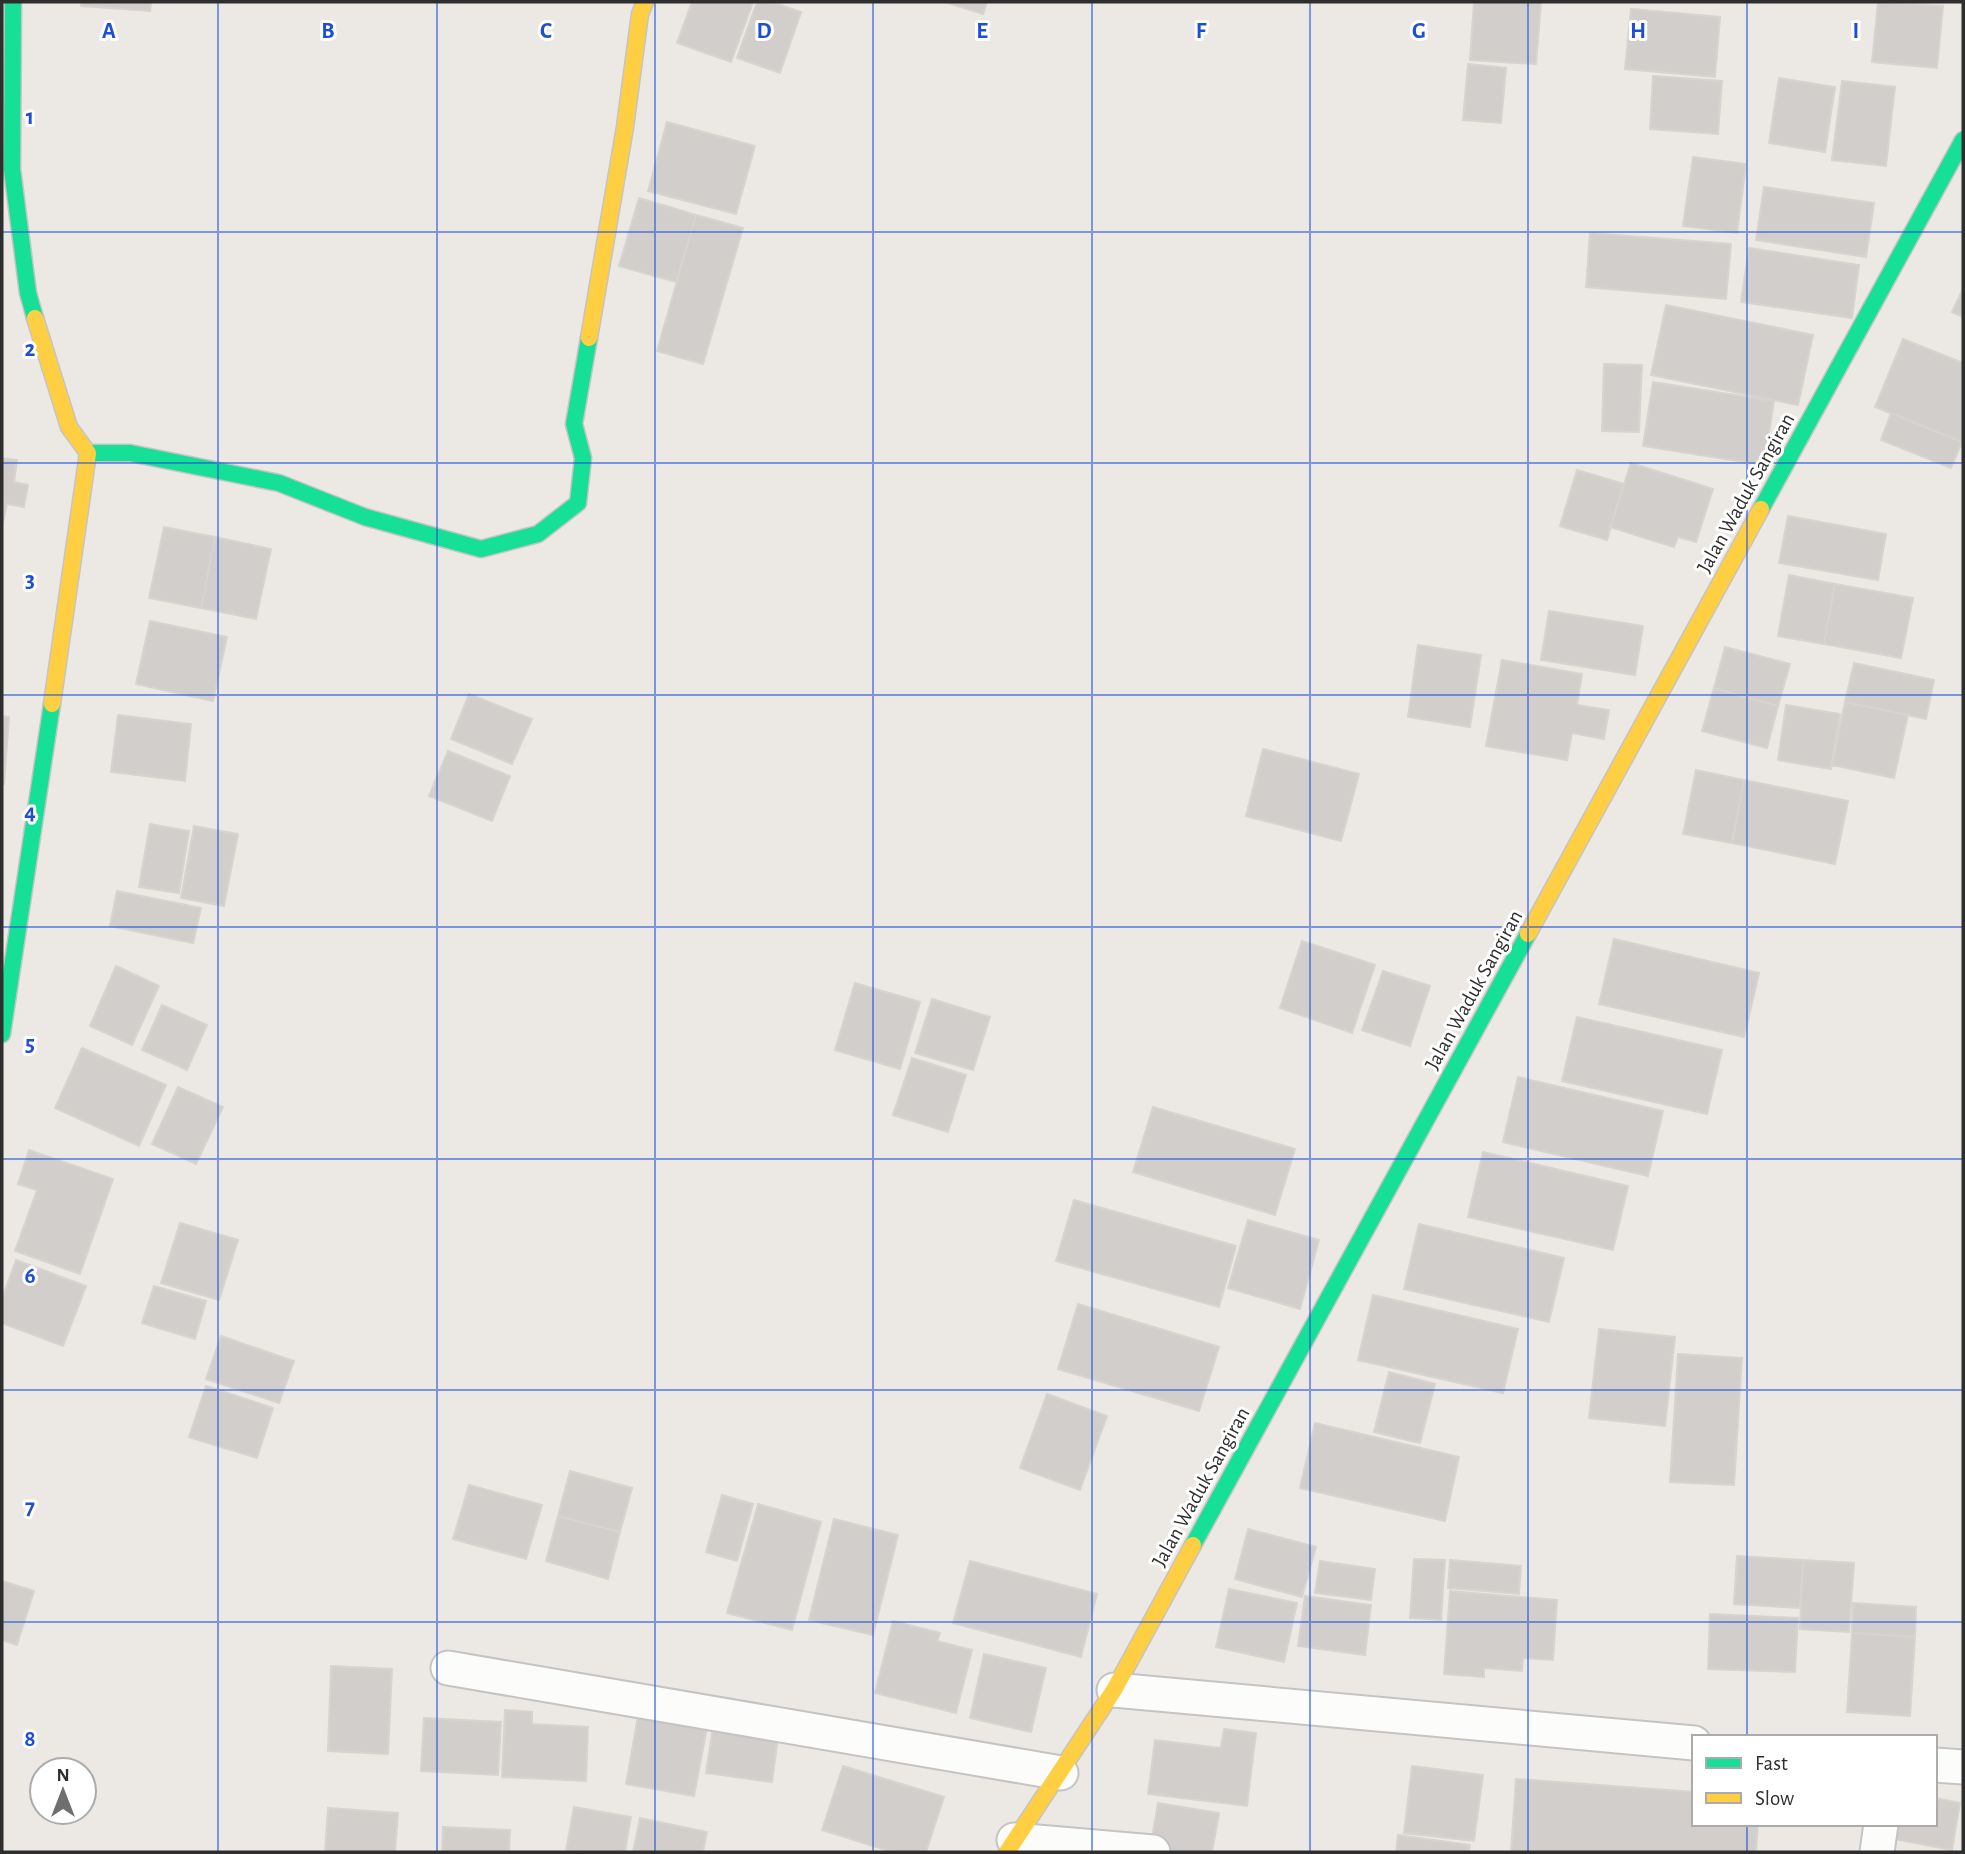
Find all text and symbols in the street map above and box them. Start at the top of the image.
text: A [102,20,116,43]
text: B [321,20,335,43]
text: C [540,20,552,43]
text: D [756,20,772,43]
text: E [976,20,988,43]
text: F [1196,20,1207,43]
text: G [1412,20,1426,43]
text: H [1630,20,1646,43]
text: I [1853,20,1859,43]
text: 1 [26,106,34,129]
text: 2 [25,338,36,361]
street label: Jalan Waduk Sangiran [1693,410,1799,576]
text: 3 [25,569,35,592]
text: 4 [24,801,36,824]
street label: Jalan Waduk Sangiran [1421,907,1527,1073]
text: 5 [25,1033,35,1056]
text: 6 [24,1265,36,1288]
street label: Jalan Waduk Sangiran [1148,1404,1254,1570]
text: 7 [25,1496,35,1519]
text: 8 [24,1728,36,1751]
legend [1692,1735,1937,1826]
text: Fast [1755,1753,1788,1774]
north arrow [28,1756,98,1826]
text: N [56,1766,70,1785]
text: Slow [1755,1788,1794,1809]

